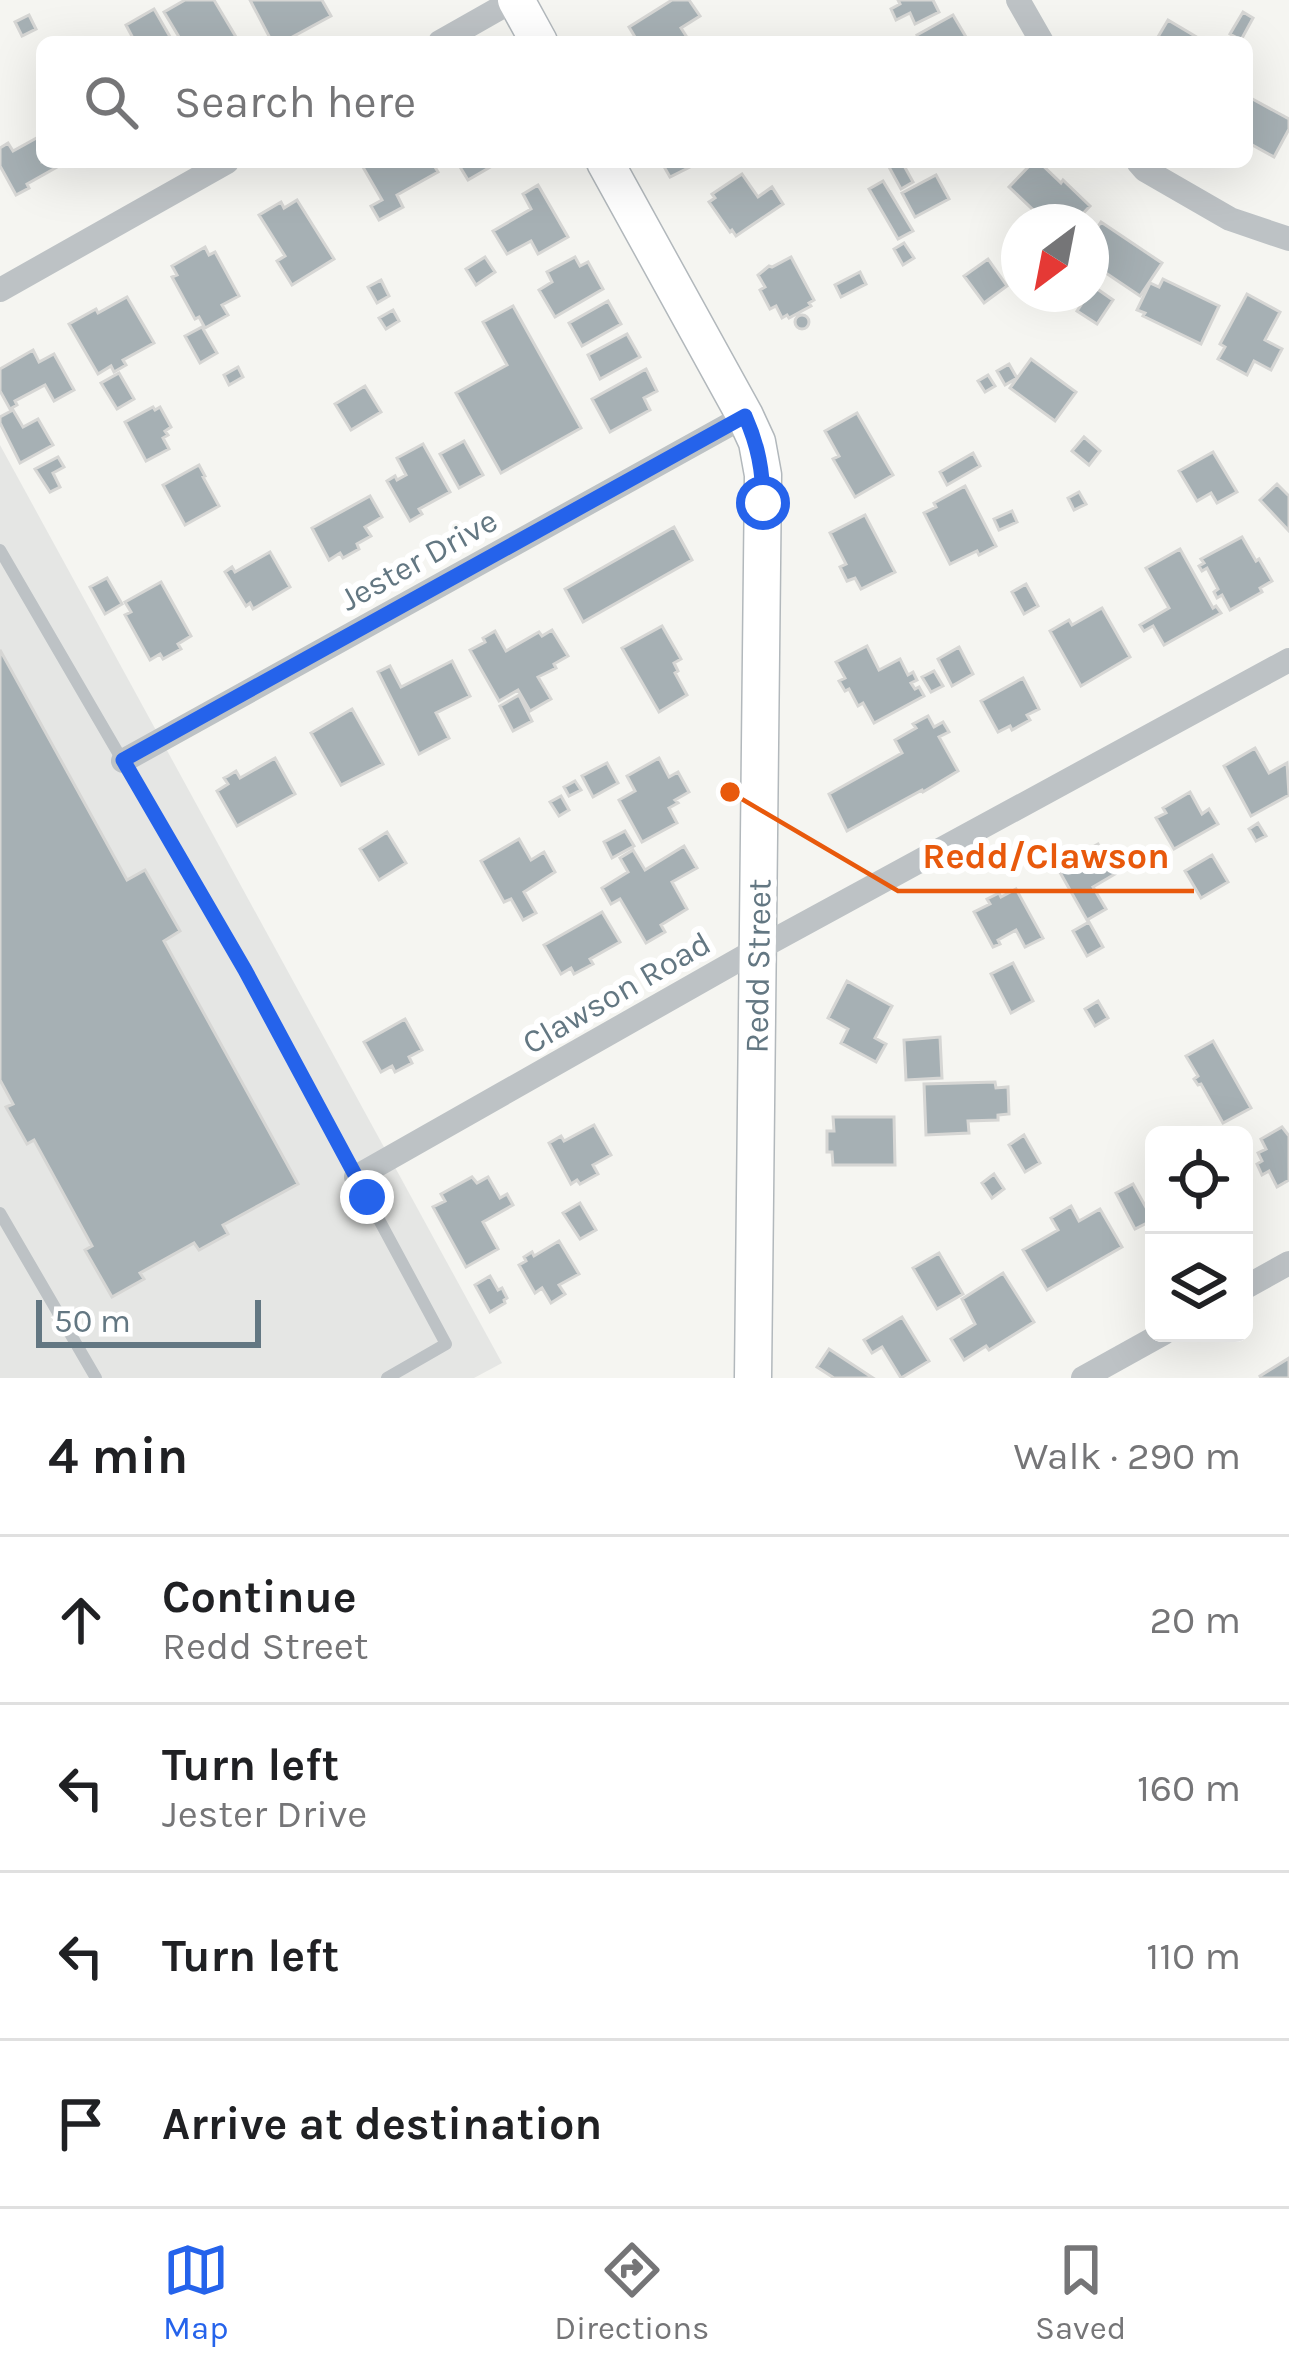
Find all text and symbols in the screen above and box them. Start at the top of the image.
search box [36,36,1253,168]
icon: search [78,69,144,135]
text: Search here [174,76,416,128]
north arrow [1001,204,1109,312]
route start [736,476,790,530]
street label: Jester Drive [333,501,504,619]
callout: Redd/Clawson [898,819,1194,891]
text: Redd/Clawson [922,835,1170,877]
street label: Redd Street [737,878,779,1054]
street label: Clawson Road [516,924,717,1062]
map controls [1145,1126,1253,1342]
button: locate [1145,1126,1253,1234]
route end [340,1170,394,1224]
button: layers [1145,1234,1253,1342]
scale bar [36,1294,261,1347]
text: 50 m [54,1302,131,1340]
text: 4 min [48,1426,188,1486]
text: Walk · 290 m [1013,1433,1241,1479]
text: Continue [162,1571,357,1623]
icon: ahead [48,1587,114,1653]
text: 20 m [1150,1597,1241,1643]
text: Redd Street [162,1623,368,1669]
text: Turn left [162,1739,339,1791]
icon: left [48,1755,114,1821]
text: 160 m [1137,1765,1241,1811]
text: Jester Drive [162,1791,367,1837]
icon: left [48,1923,114,1989]
text: Turn left [162,1930,339,1982]
text: 110 m [1146,1933,1241,1979]
icon: arrive [48,2091,114,2157]
text: Arrive at destination [162,2098,602,2150]
tab: Map [163,2237,229,2347]
tab: Directions [554,2237,709,2347]
tab: Saved [1035,2237,1126,2347]

